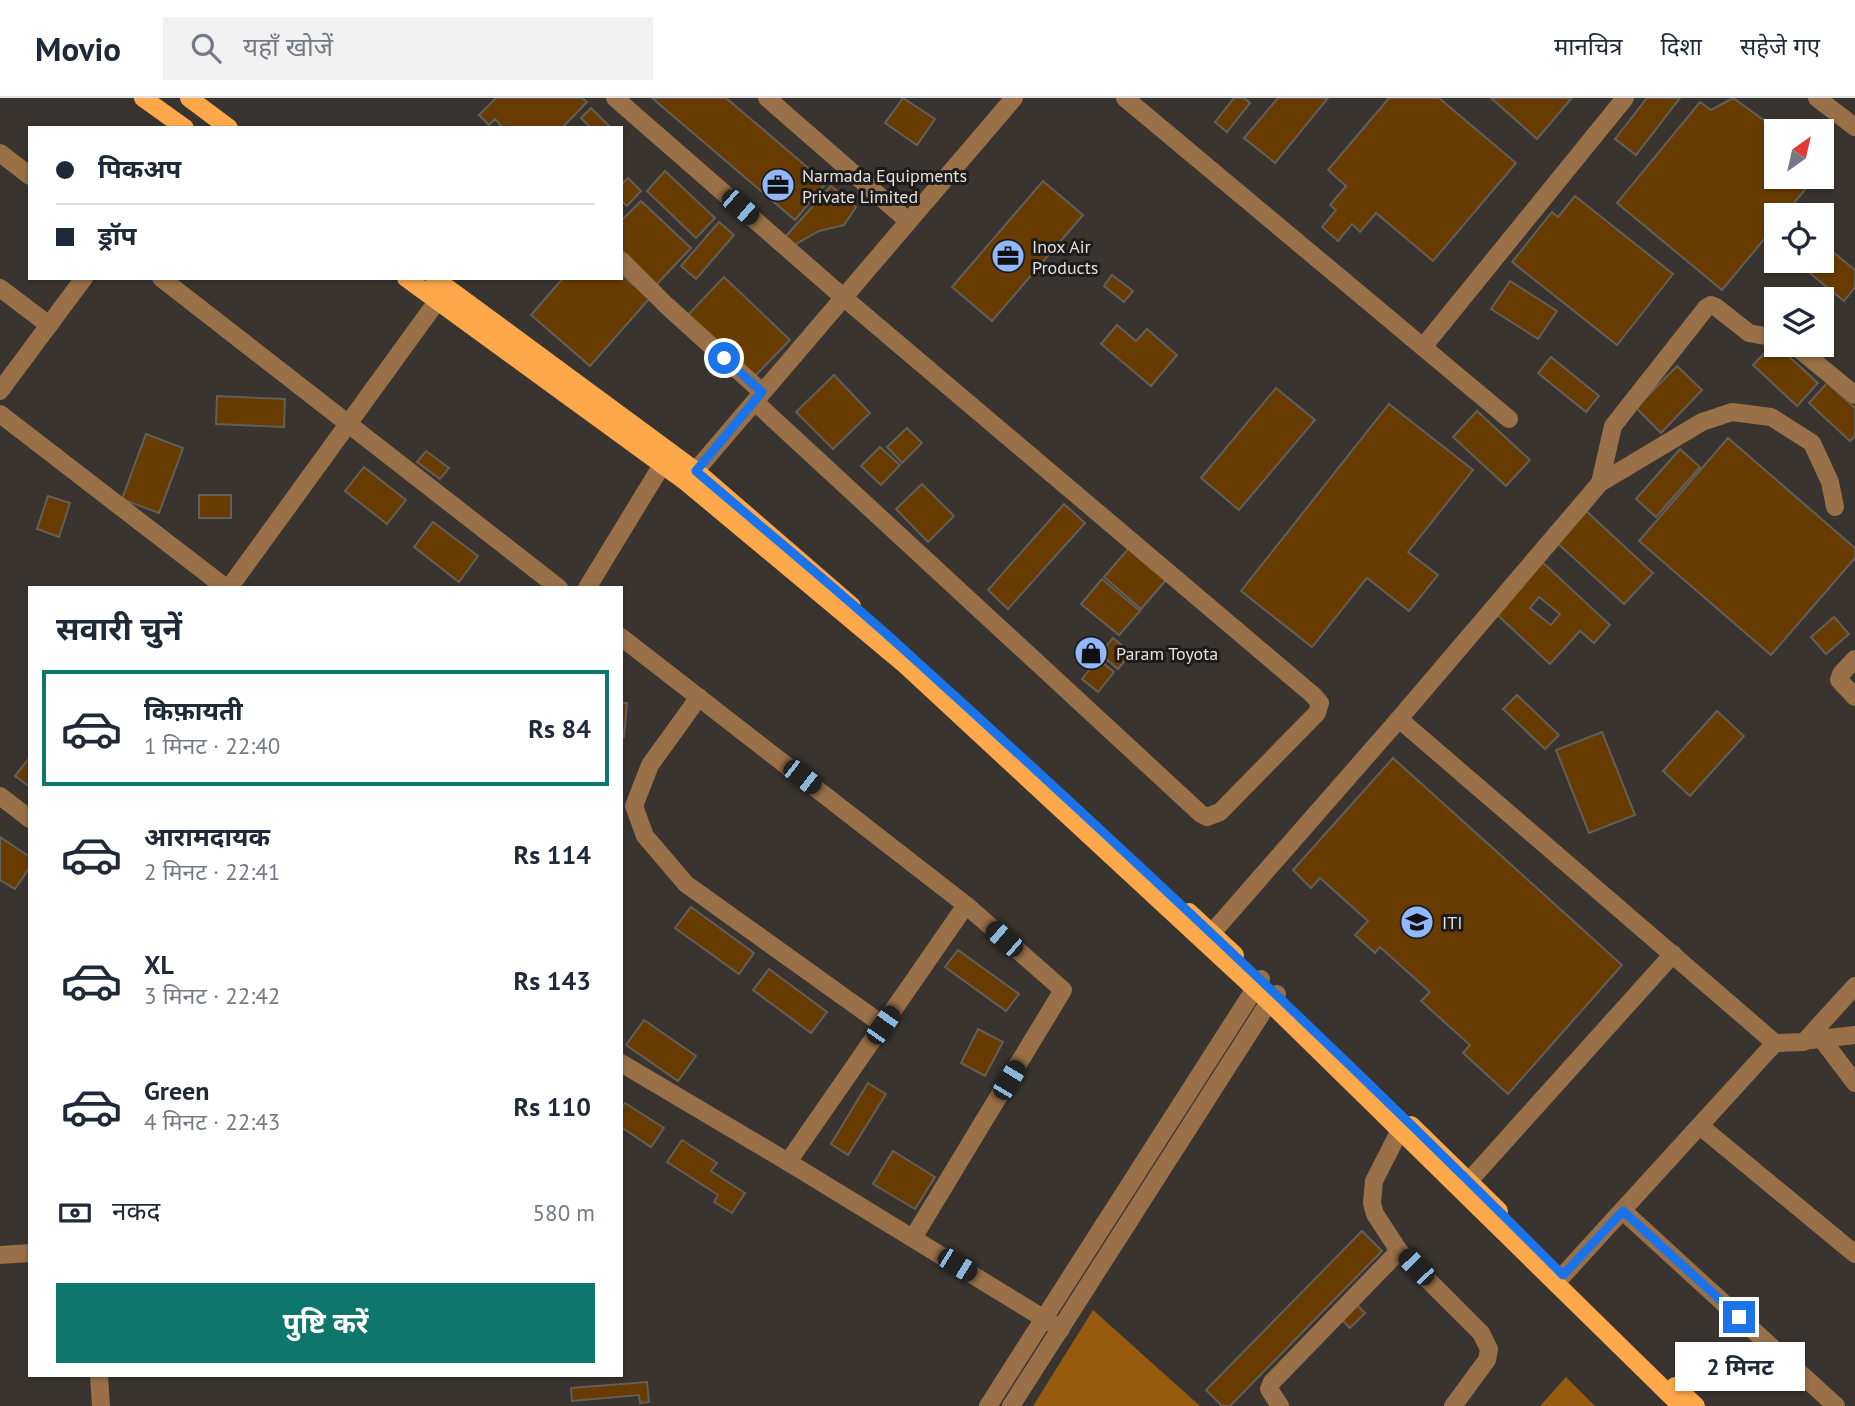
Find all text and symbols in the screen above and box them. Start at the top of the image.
search box [163,17,653,80]
text: Movio [35,27,121,70]
icon: search [187,29,225,67]
text: यहाँ खोजें [243,30,333,63]
text: मानचित्र [1554,31,1623,62]
text: दिशा [1661,31,1702,62]
text: सहेजे गए [1740,31,1820,62]
north arrow [1764,119,1834,189]
map controls [1764,119,1834,357]
text: पिकअप [98,152,181,185]
place label: Narmada Equipments Private Limited [802,164,967,208]
office icon: Narmada Equipments Private Limited [759,166,797,204]
car [718,185,763,229]
button: locate [1764,203,1834,273]
text: ड्रॉप [98,219,136,252]
place label: Inox Air Products [1032,235,1098,279]
office icon: Inox Air Products [989,237,1027,275]
button: layers [1764,287,1834,357]
route start [708,342,740,374]
text: सवारी चुनें [56,607,182,649]
shop icon: Param Toyota [1072,634,1110,672]
place label: Param Toyota [1116,642,1218,665]
text: किफ़ायती [144,694,243,727]
icon: car [60,697,123,760]
text: Rs 84 [528,712,591,745]
text: 1 मिनट · 22:40 [144,731,280,760]
car [779,756,826,798]
text: आरामदायक [144,820,270,853]
icon: car [60,823,123,886]
text: Rs 114 [514,838,591,871]
text: 2 मिनट · 22:41 [144,857,280,886]
school or university icon: ITI [1398,903,1436,941]
place label: ITI [1442,911,1462,934]
car [982,917,1027,961]
text: XL [144,948,174,981]
icon: car [60,949,123,1012]
text: Rs 143 [514,964,591,997]
text: 3 मिनट · 22:42 [144,981,280,1010]
car [863,1002,904,1048]
car [990,1057,1029,1103]
text: Green [144,1074,209,1107]
icon: car [60,1075,123,1138]
text: Rs 110 [514,1090,591,1123]
text: 4 मिनट · 22:43 [144,1107,280,1136]
icon: cash [56,1194,94,1232]
text: नकद [112,1194,160,1227]
text: 580 m [533,1198,595,1227]
car [934,1245,981,1285]
car [1394,1245,1439,1289]
button: पुष्टि करें [56,1283,595,1363]
route end [1723,1301,1755,1333]
callout: 2 मिनट [1674,1342,1804,1390]
text: 2 मिनट [1706,1352,1774,1381]

